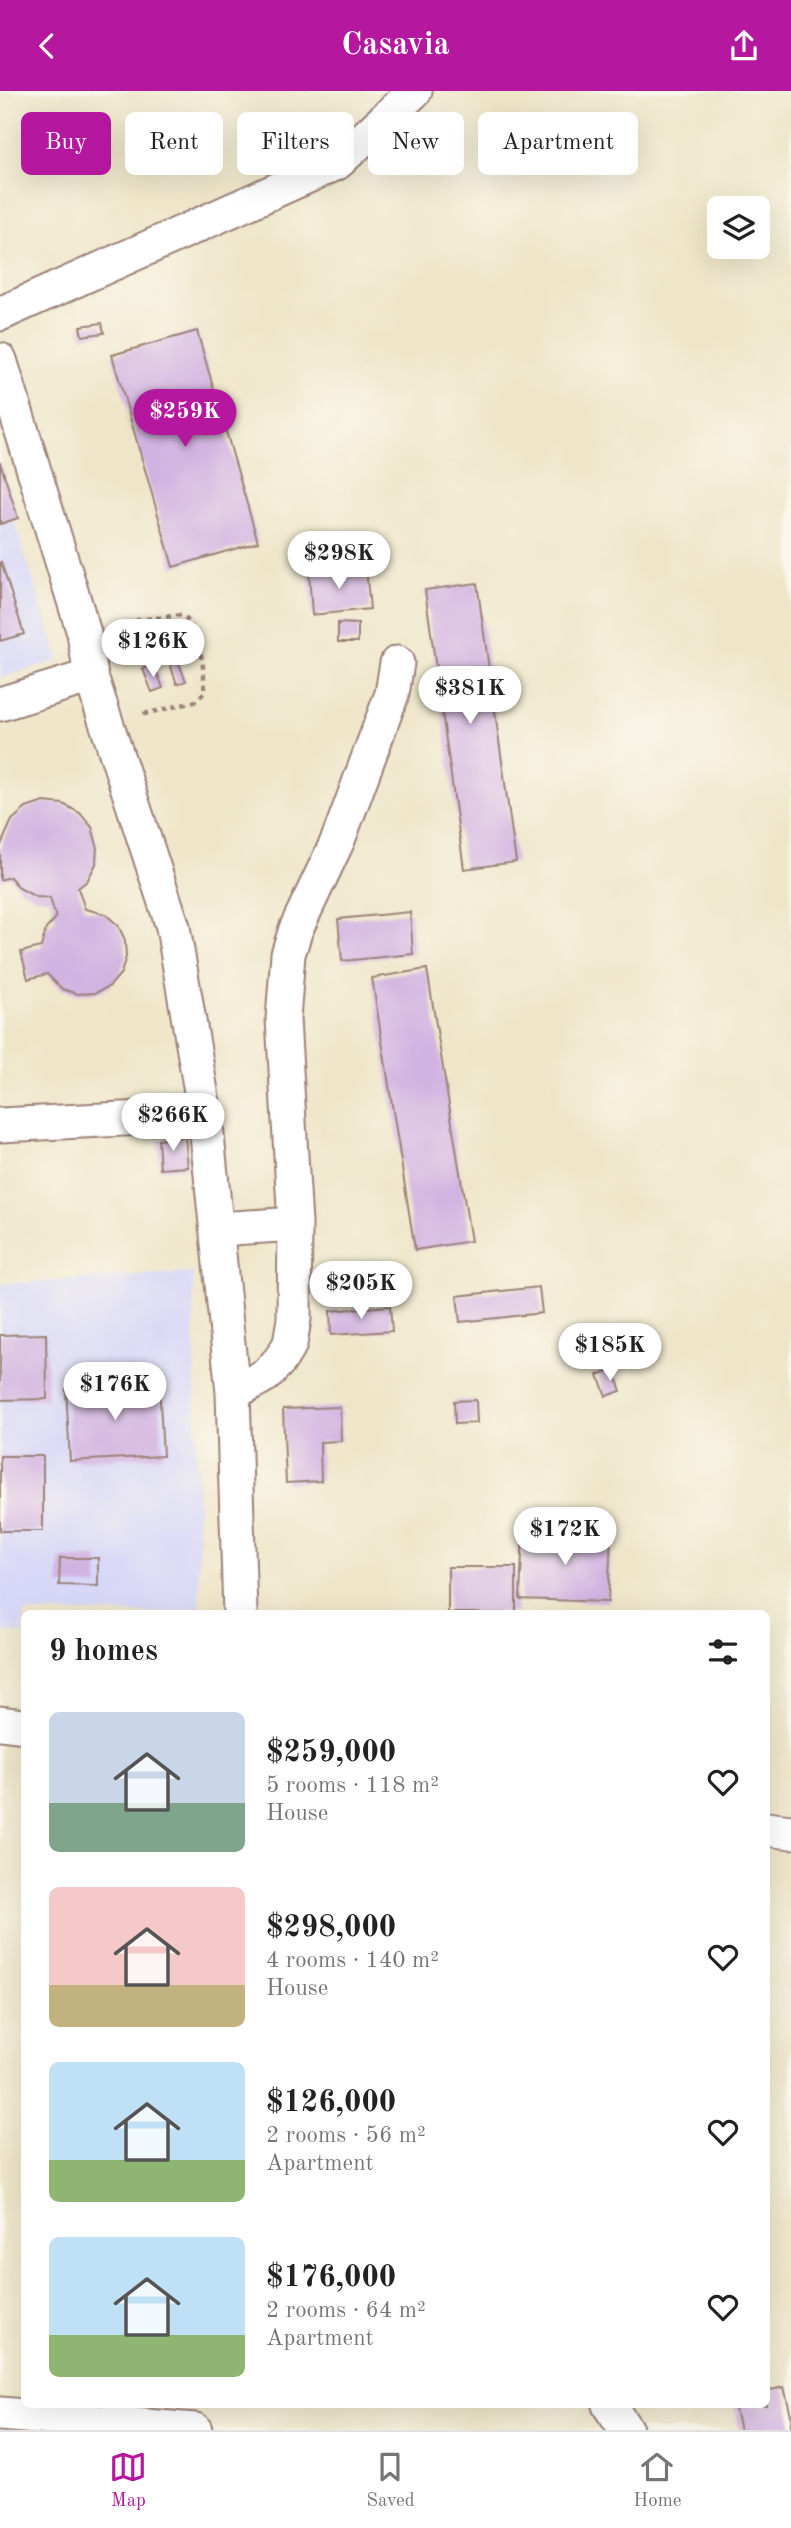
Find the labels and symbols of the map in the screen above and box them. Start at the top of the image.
pin: $259K [136,389,234,449]
pin: $298K [290,531,388,591]
pin: $126K [104,619,202,679]
pin: $381K [421,667,519,726]
pin: $266K [124,1093,222,1153]
pin: $205K [312,1261,410,1321]
pin: $185K [561,1323,659,1383]
pin: $176K [66,1363,164,1422]
pin: $172K [516,1507,614,1567]

